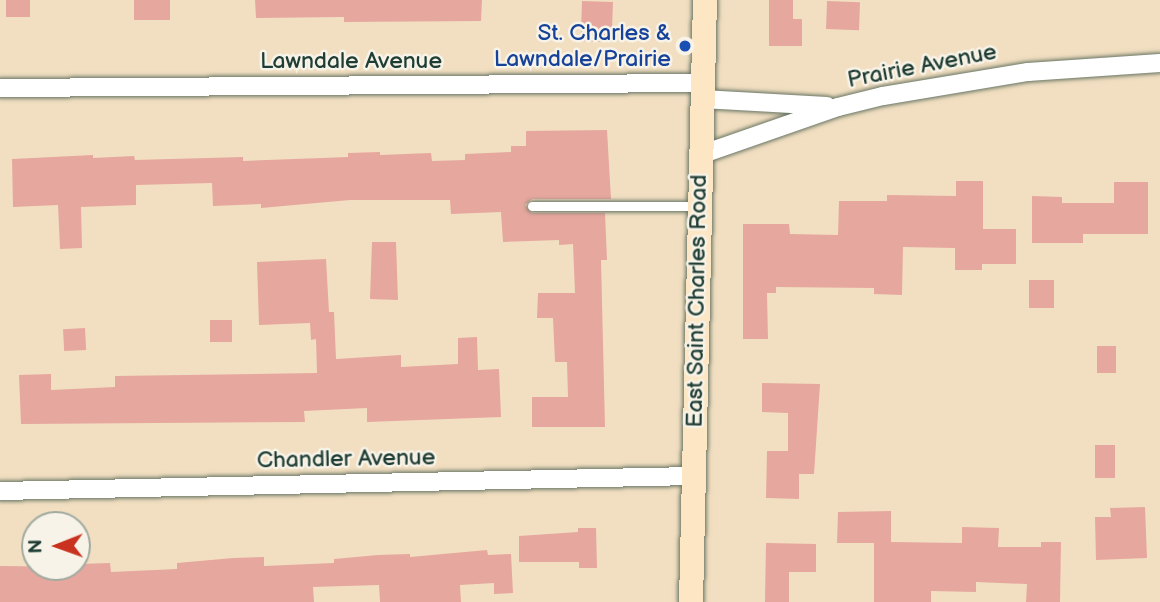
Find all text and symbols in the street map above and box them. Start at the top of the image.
place label: St. Charles & Lawndale/Prairie [494,19,671,73]
marker: St. Charles & Lawndale/Prairie [677,38,693,54]
street label: Prairie Avenue [845,38,999,94]
street label: Lawndale Avenue [260,47,442,75]
street label: East Saint Charles Road [681,174,713,428]
street label: Chandler Avenue [256,444,436,474]
north arrow [21,511,91,581]
text: N [25,539,48,554]

